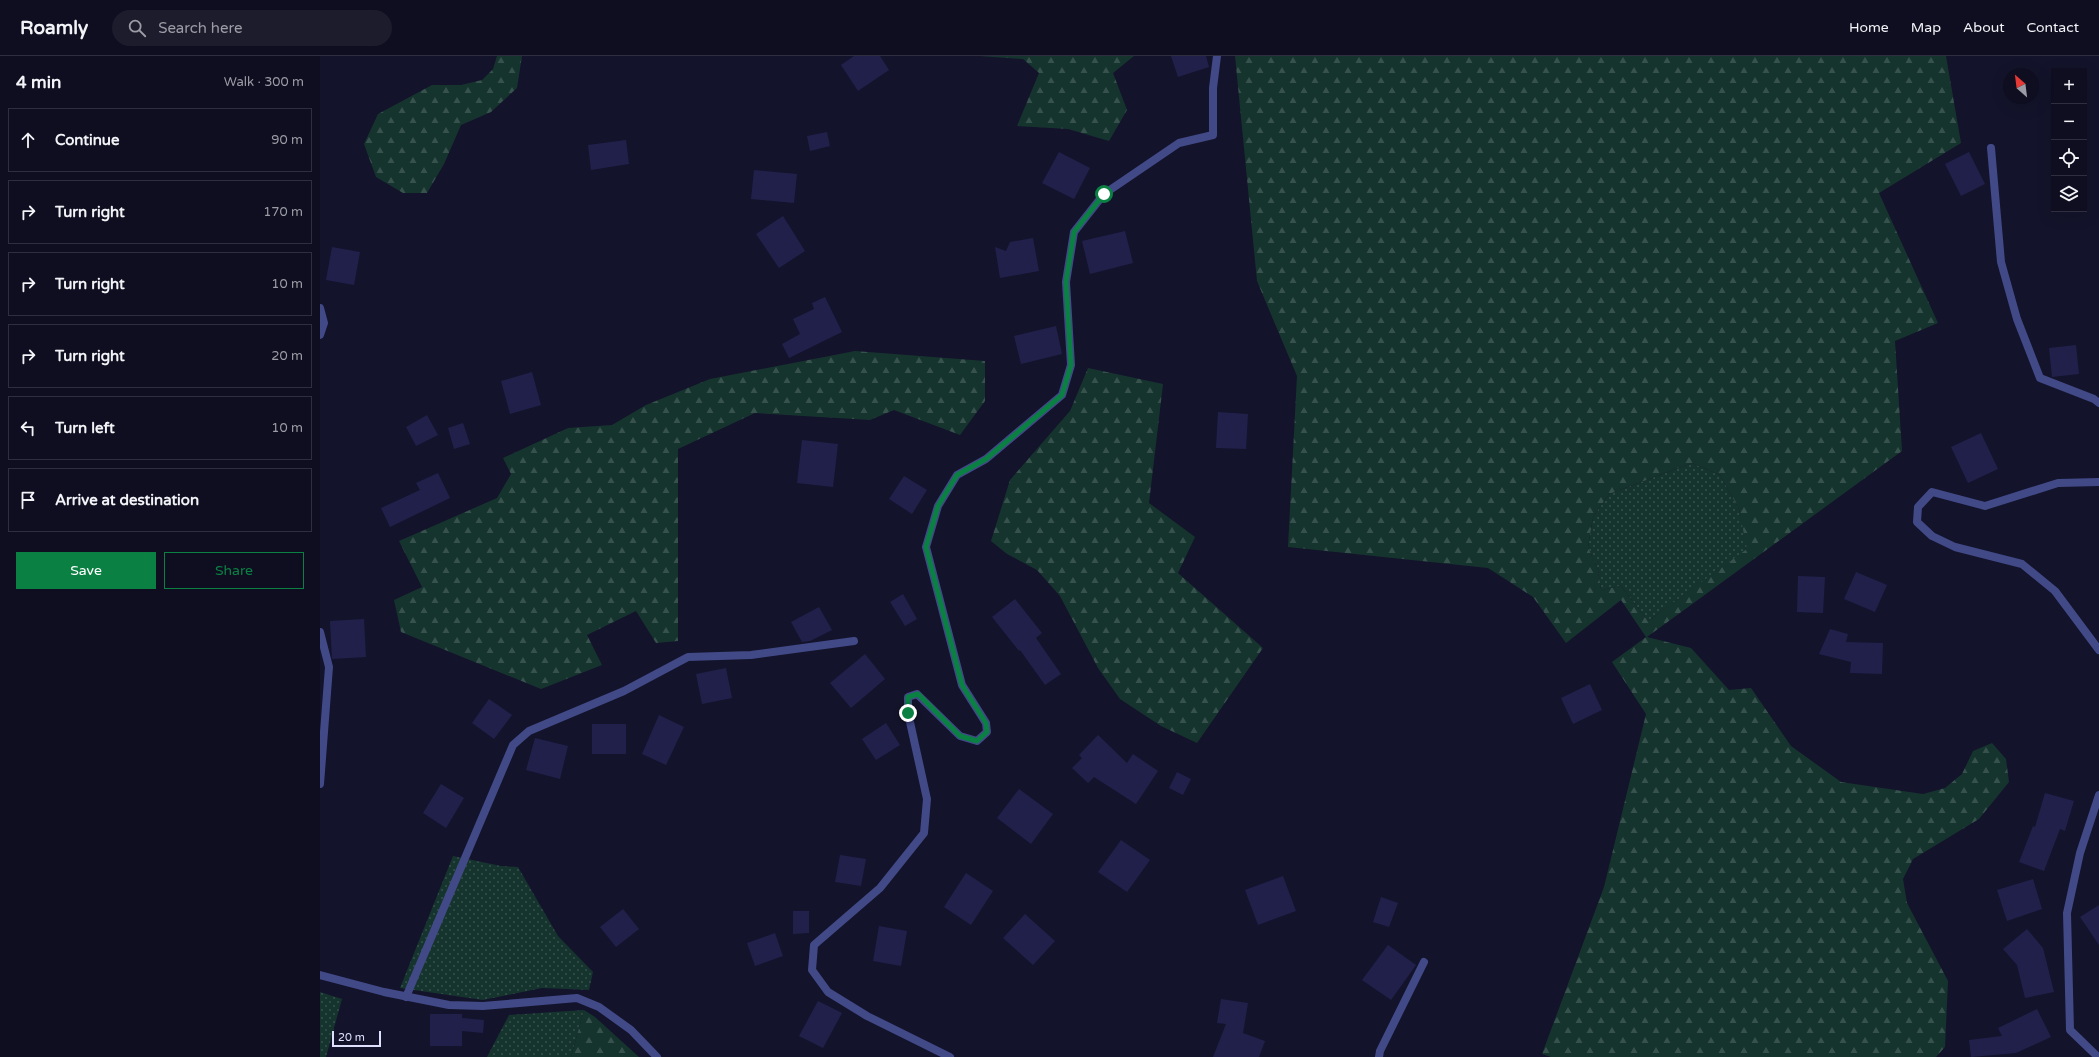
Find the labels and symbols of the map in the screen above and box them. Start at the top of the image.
north arrow [2003,68,2039,104]
route start [1095,185,1113,203]
route end [899,704,917,722]
scale bar [332,1029,381,1048]

